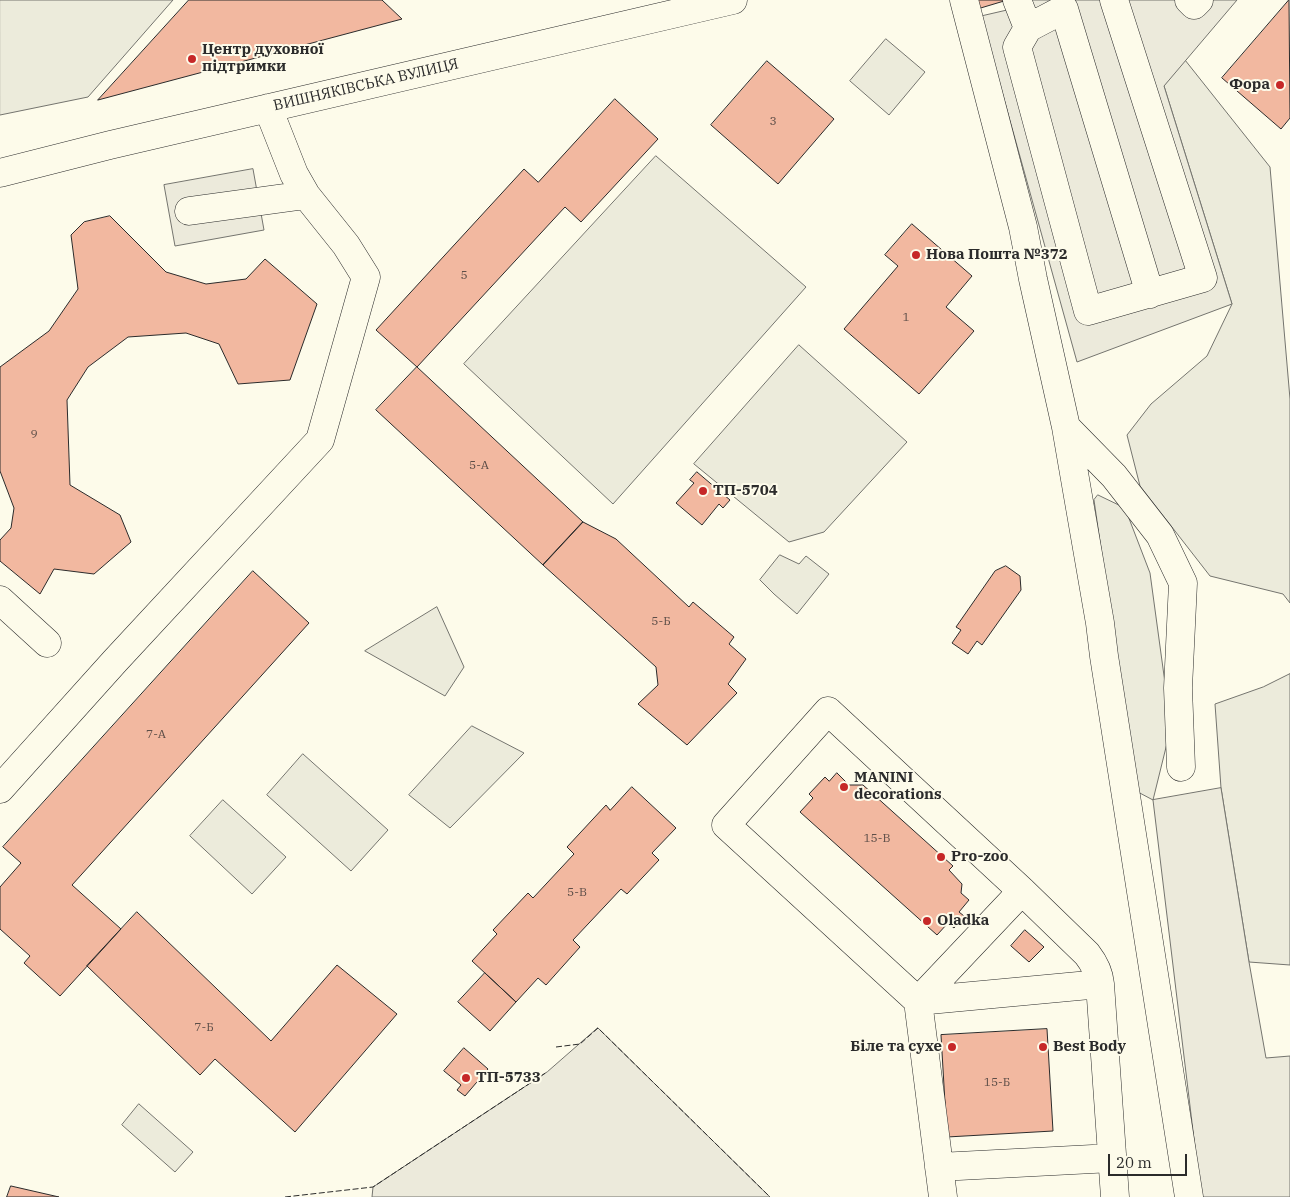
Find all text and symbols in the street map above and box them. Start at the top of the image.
place label: Центр духовної підтримки [202,41,323,76]
marker: Центр духовної підтримки [186,53,198,65]
street label: ВИШНЯКІВСЬКА ВУЛИЦЯ [272,55,460,115]
place label: Фора [1229,76,1270,94]
marker: Фора [1274,79,1286,91]
house number: 3 [769,115,777,129]
place label: Нова Пошта №372 [926,246,1068,264]
marker: Нова Пошта №372 [910,249,922,261]
house number: 5 [460,269,468,283]
house number: 1 [902,311,910,325]
house number: 9 [30,428,38,442]
house number: 5-А [469,459,489,473]
place label: ТП-5704 [713,482,778,500]
marker: ТП-5704 [697,485,709,497]
house number: 5-Б [651,615,671,629]
house number: 7-А [146,728,166,742]
place label: MANINI decorations [854,769,942,804]
marker: MANINI decorations [838,781,850,793]
house number: 15-В [863,832,891,846]
place label: Pro-zoo [951,848,1008,866]
marker: Pro-zoo [935,851,947,863]
house number: 5-В [567,886,587,900]
place label: Oladka [937,912,989,930]
marker: Oladka [921,915,933,927]
house number: 7-Б [194,1021,214,1035]
place label: Біле та сухе [850,1038,942,1056]
place label: Best Body [1053,1038,1126,1056]
marker: Біле та сухе [946,1041,958,1053]
marker: Best Body [1037,1041,1049,1053]
place label: ТП-5733 [476,1069,541,1087]
marker: ТП-5733 [460,1072,472,1084]
house number: 15-Б [984,1076,1010,1090]
scale bar [1110,1144,1189,1176]
text: 20 m [1116,1153,1152,1172]

